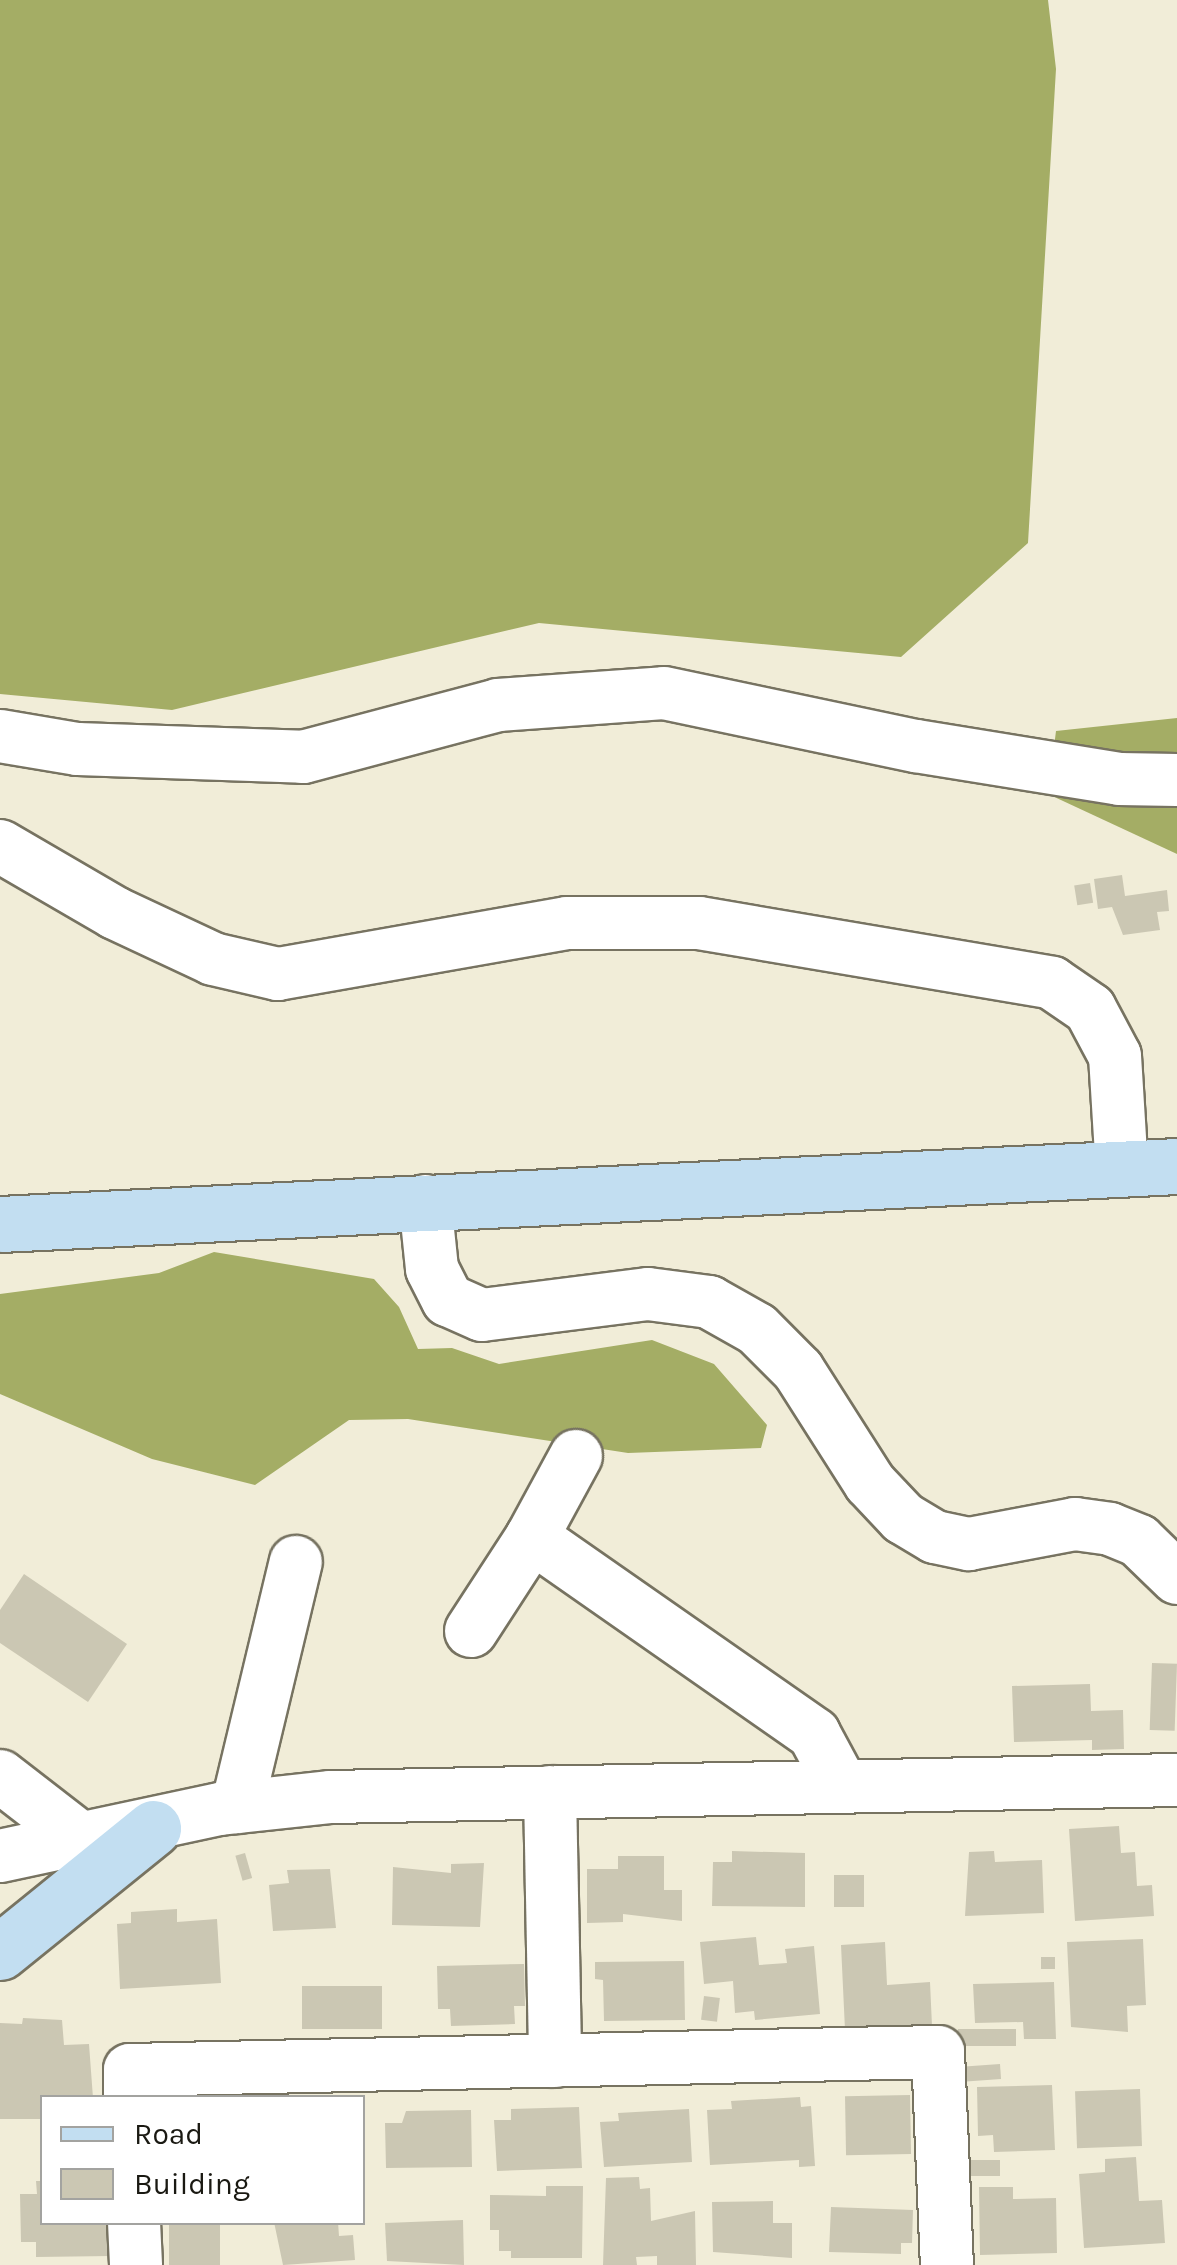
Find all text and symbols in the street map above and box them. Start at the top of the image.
legend [40,2095,365,2225]
text: Road [134,2116,203,2152]
text: Building [134,2166,250,2202]

